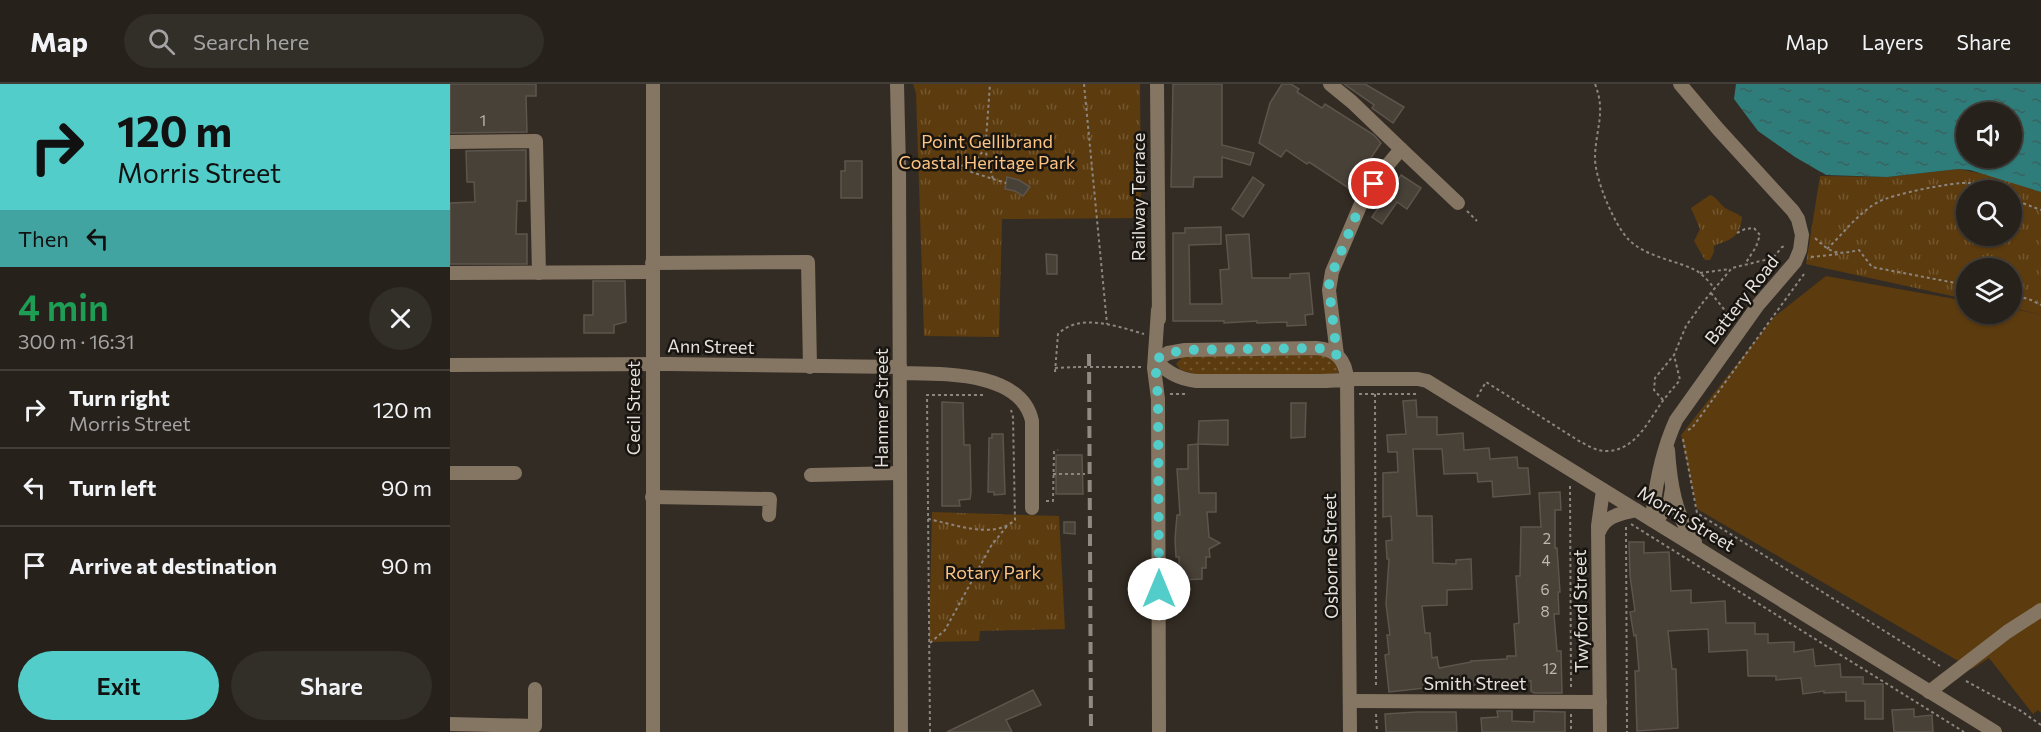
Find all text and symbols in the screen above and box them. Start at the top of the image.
search box [124,14,544,68]
text: Map [30,24,88,58]
icon: search [145,25,178,58]
text: Search here [193,28,309,55]
text: Map [1785,29,1829,54]
text: Layers [1862,29,1924,54]
text: Share [1957,29,2011,54]
map controls [1956,102,2022,324]
button: sound [1956,102,2022,168]
text: 120 m [117,104,232,156]
icon: right [18,108,96,186]
house number: 1 [480,111,486,129]
park label: Point Gellibrand Coastal Heritage Park [898,130,1076,173]
street label: Railway Terrace [1127,133,1149,261]
text: Morris Street [117,156,281,189]
pin [1348,158,1399,209]
icon: arrive [1357,167,1390,200]
button: search [1956,180,2022,246]
icon: left [81,222,114,255]
text: Then [18,225,69,252]
street label: Battery Road [1700,250,1783,348]
button: layers [1956,258,2022,324]
text: 4 min [18,284,109,328]
button: close [369,287,432,350]
text: 300 m · 16:31 [18,329,135,353]
street label: Ann Street [667,334,755,358]
street label: Hanmer Street [870,348,892,468]
street label: Cecil Street [622,361,644,455]
text: Turn right [69,384,170,411]
icon: right [18,393,51,426]
text: 120 m [373,396,432,423]
text: Morris Street [69,411,191,435]
icon: left [18,471,51,504]
text: Turn left [69,474,156,501]
text: 90 m [381,474,432,501]
street label: Morris Street [1634,481,1739,556]
street label: Osborne Street [1318,493,1342,619]
house number: 2 [1543,529,1551,547]
icon: arrive [18,549,51,582]
street label: Twyford Street [1568,549,1592,673]
house number: 4 [1542,551,1551,569]
text: Arrive at destination [69,552,277,579]
text: 90 m [381,552,432,579]
position arrow [1127,557,1191,621]
park label: Rotary Park [945,561,1041,583]
house number: 6 [1540,580,1550,598]
house number: 8 [1540,602,1550,620]
button: Exit [18,651,219,720]
button: Share [231,651,432,720]
house number: 12 [1543,659,1557,677]
street label: Smith Street [1424,672,1526,694]

